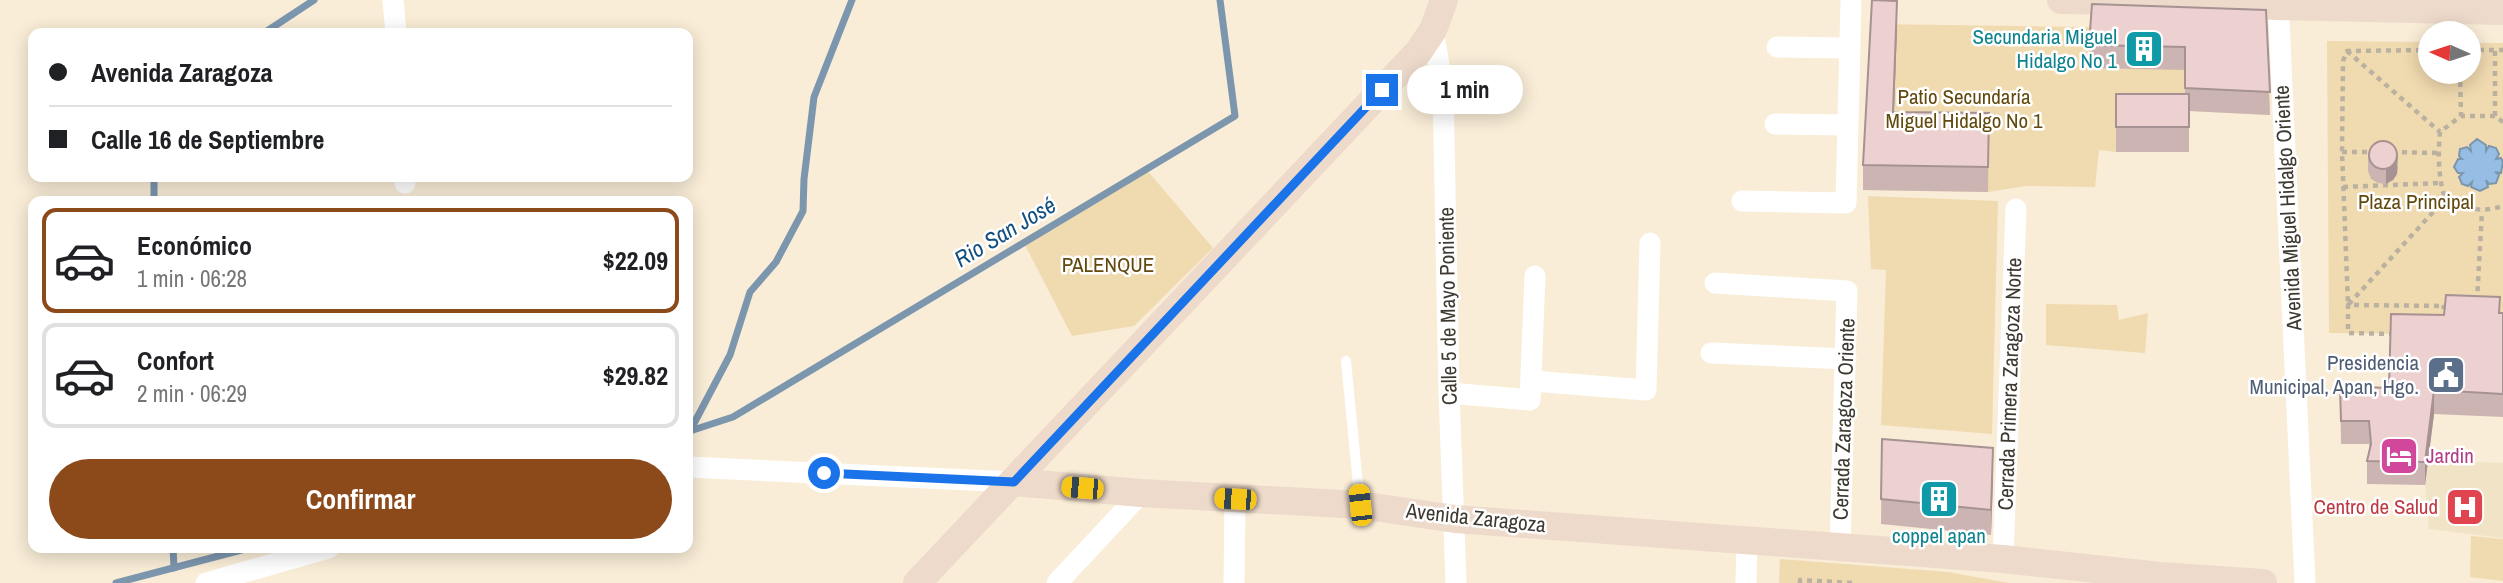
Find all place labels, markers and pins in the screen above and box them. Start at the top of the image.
place label: Secundaria Miguel Hidalgo No 1 [1972,22,2117,75]
building icon: Secundaria Miguel Hidalgo No 1 [2123,28,2165,70]
place label: Presidencia Municipal, Apan, Hgo. [2250,348,2419,401]
public building icon: Presidencia Municipal, Apan, Hgo. [2425,354,2467,396]
hotel icon: Jardin [2378,435,2420,477]
place label: Jardin [2426,441,2474,470]
building icon: coppel apan [1918,478,1960,520]
hospital icon: Centro de Salud [2444,486,2486,528]
place label: Centro de Salud [2314,492,2438,521]
place label: coppel apan [1892,521,1986,550]

